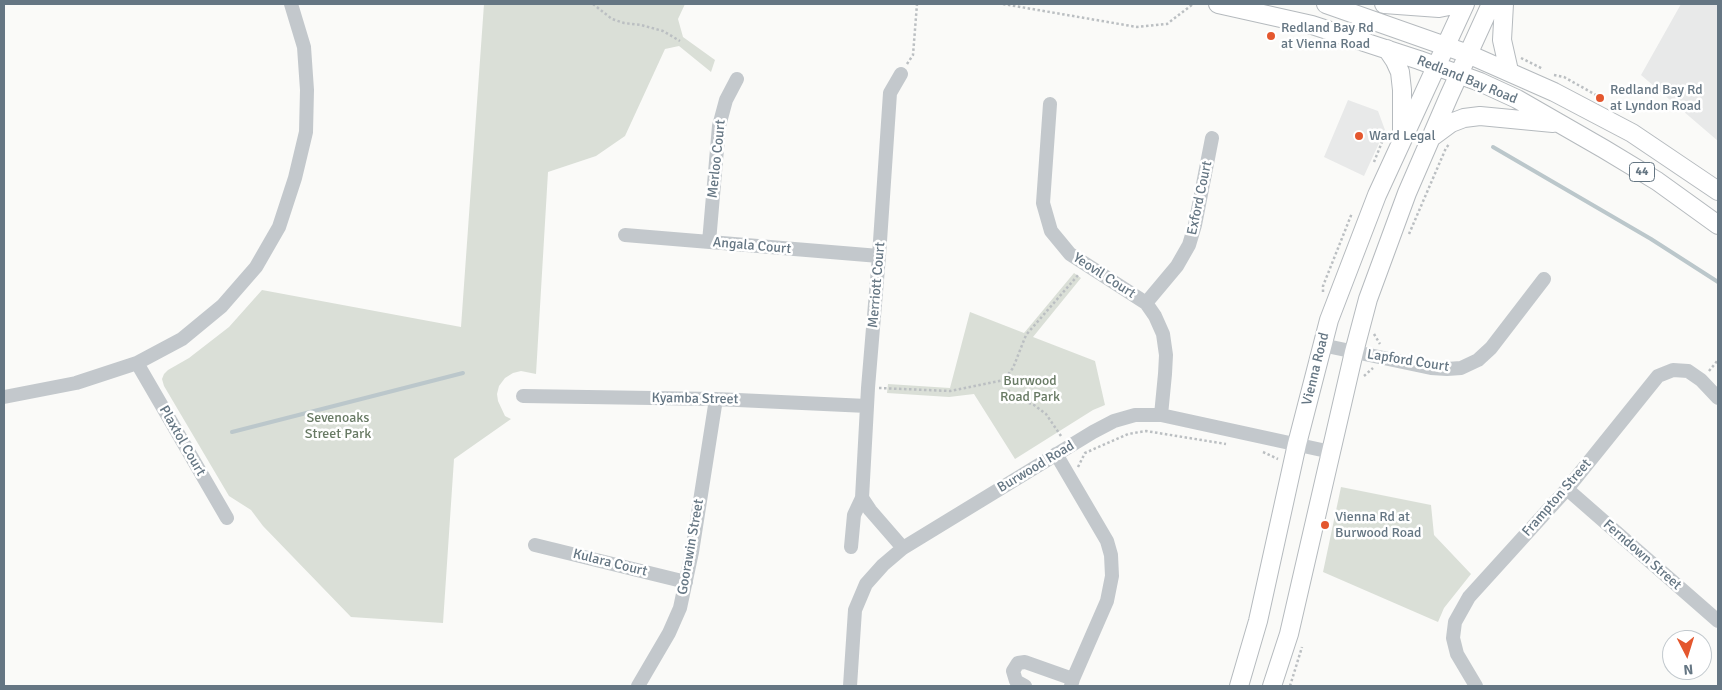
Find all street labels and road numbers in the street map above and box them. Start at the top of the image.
street label: Redland Bay Road [1414,52,1520,108]
street label: Merloo Court [705,119,729,199]
street label: Exford Court [1184,159,1216,237]
road number: 44 [1630,162,1654,182]
street label: Angala Court [712,234,792,258]
street label: Merriott Court [865,241,889,329]
street label: Yeovil Court [1070,250,1138,302]
street label: Vienna Road [1299,331,1333,407]
street label: Lapford Court [1366,346,1450,376]
street label: Kyamba Street [651,390,739,408]
street label: Plaxtol Court [155,403,209,479]
street label: Burwood Road [995,438,1077,496]
street label: Frampton Street [1519,456,1595,540]
street label: Goorawin Street [674,498,708,596]
street label: Ferndown Street [1599,516,1685,594]
street label: Kulara Court [571,546,649,580]

